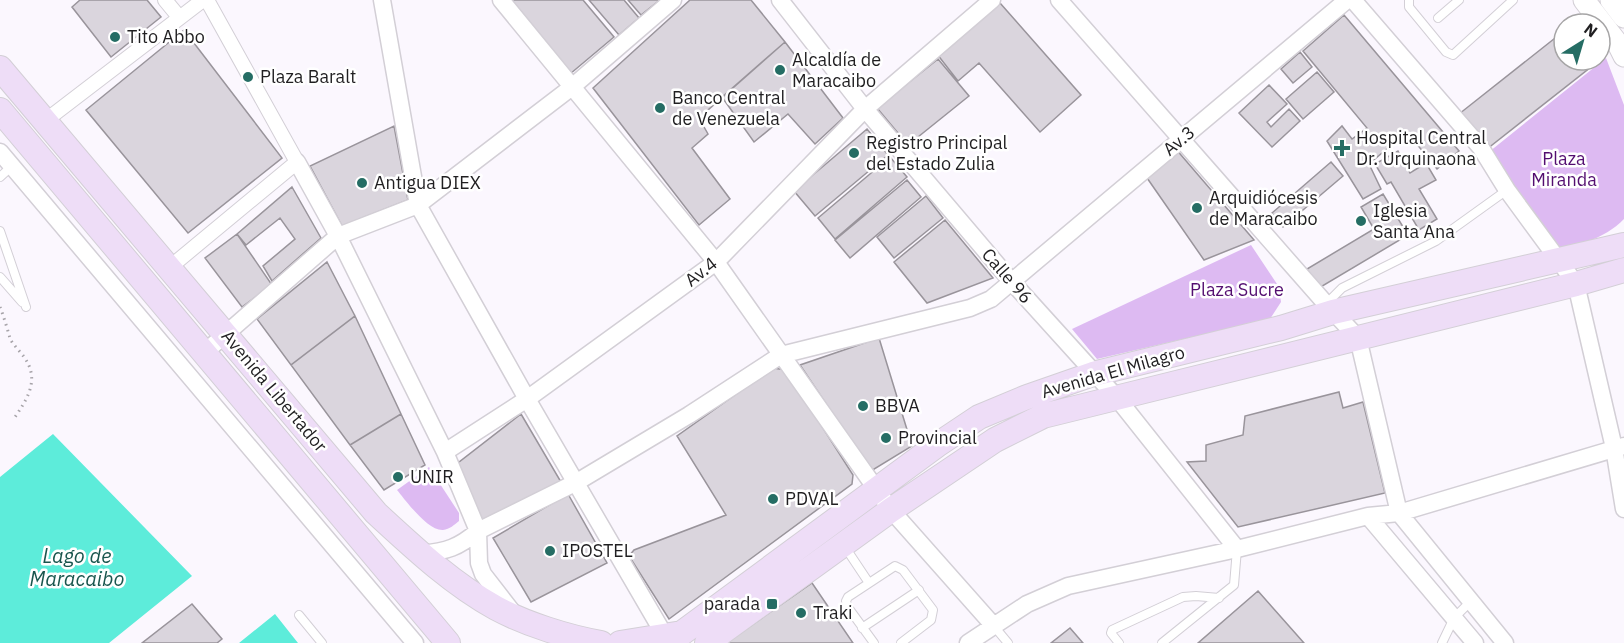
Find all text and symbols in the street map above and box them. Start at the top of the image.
north arrow [1552,12,1612,72]
text: N [1580,19,1602,41]
place label: Tito Abbo [127,25,205,48]
marker: Tito Abbo [108,30,122,44]
place label: Alcaldía de Maracaibo [792,48,881,92]
marker: Alcaldía de Maracaibo [773,63,787,77]
place label: Plaza Baralt [260,65,356,88]
marker: Plaza Baralt [241,70,255,84]
place label: Banco Central de Venezuela [672,86,786,130]
marker: Banco Central de Venezuela [653,101,667,115]
street label: Av.3 [1158,121,1199,161]
place label: Hospital Central Dr. Urquinaona [1356,126,1486,170]
place label: Registro Principal del Estado Zulia [866,131,1008,175]
marker: Hospital Central Dr. Urquinaona [1333,139,1351,157]
marker: Registro Principal del Estado Zulia [847,146,861,160]
park label: Plaza Miranda [1531,147,1597,191]
place label: Antigua DIEX [374,171,481,194]
marker: Antigua DIEX [355,176,369,190]
place label: Arquidiócesis de Maracaibo [1209,186,1318,230]
place label: Iglesia Santa Ana [1373,199,1455,243]
marker: Arquidiócesis de Maracaibo [1190,201,1204,215]
marker: Iglesia Santa Ana [1354,214,1368,228]
street label: Calle 96 [977,243,1038,308]
street label: Av.4 [680,252,722,291]
park label: Plaza Sucre [1190,278,1284,301]
street label: Avenida Libertador [217,325,332,457]
street label: Avenida El Milagro [1038,340,1187,403]
place label: BBVA [875,394,920,417]
marker: BBVA [856,399,870,413]
place label: Provincial [898,426,977,449]
marker: Provincial [879,431,893,445]
place label: UNIR [410,465,454,488]
marker: UNIR [391,470,405,484]
place label: PDVAL [785,487,839,510]
marker: PDVAL [766,492,780,506]
place label: IPOSTEL [562,539,633,562]
water label: Lago de Maracaibo [29,542,125,592]
marker: IPOSTEL [543,544,557,558]
place label: parada [704,592,760,615]
marker: parada [765,597,779,611]
place label: Traki [813,601,853,624]
marker: Traki [794,606,808,620]

